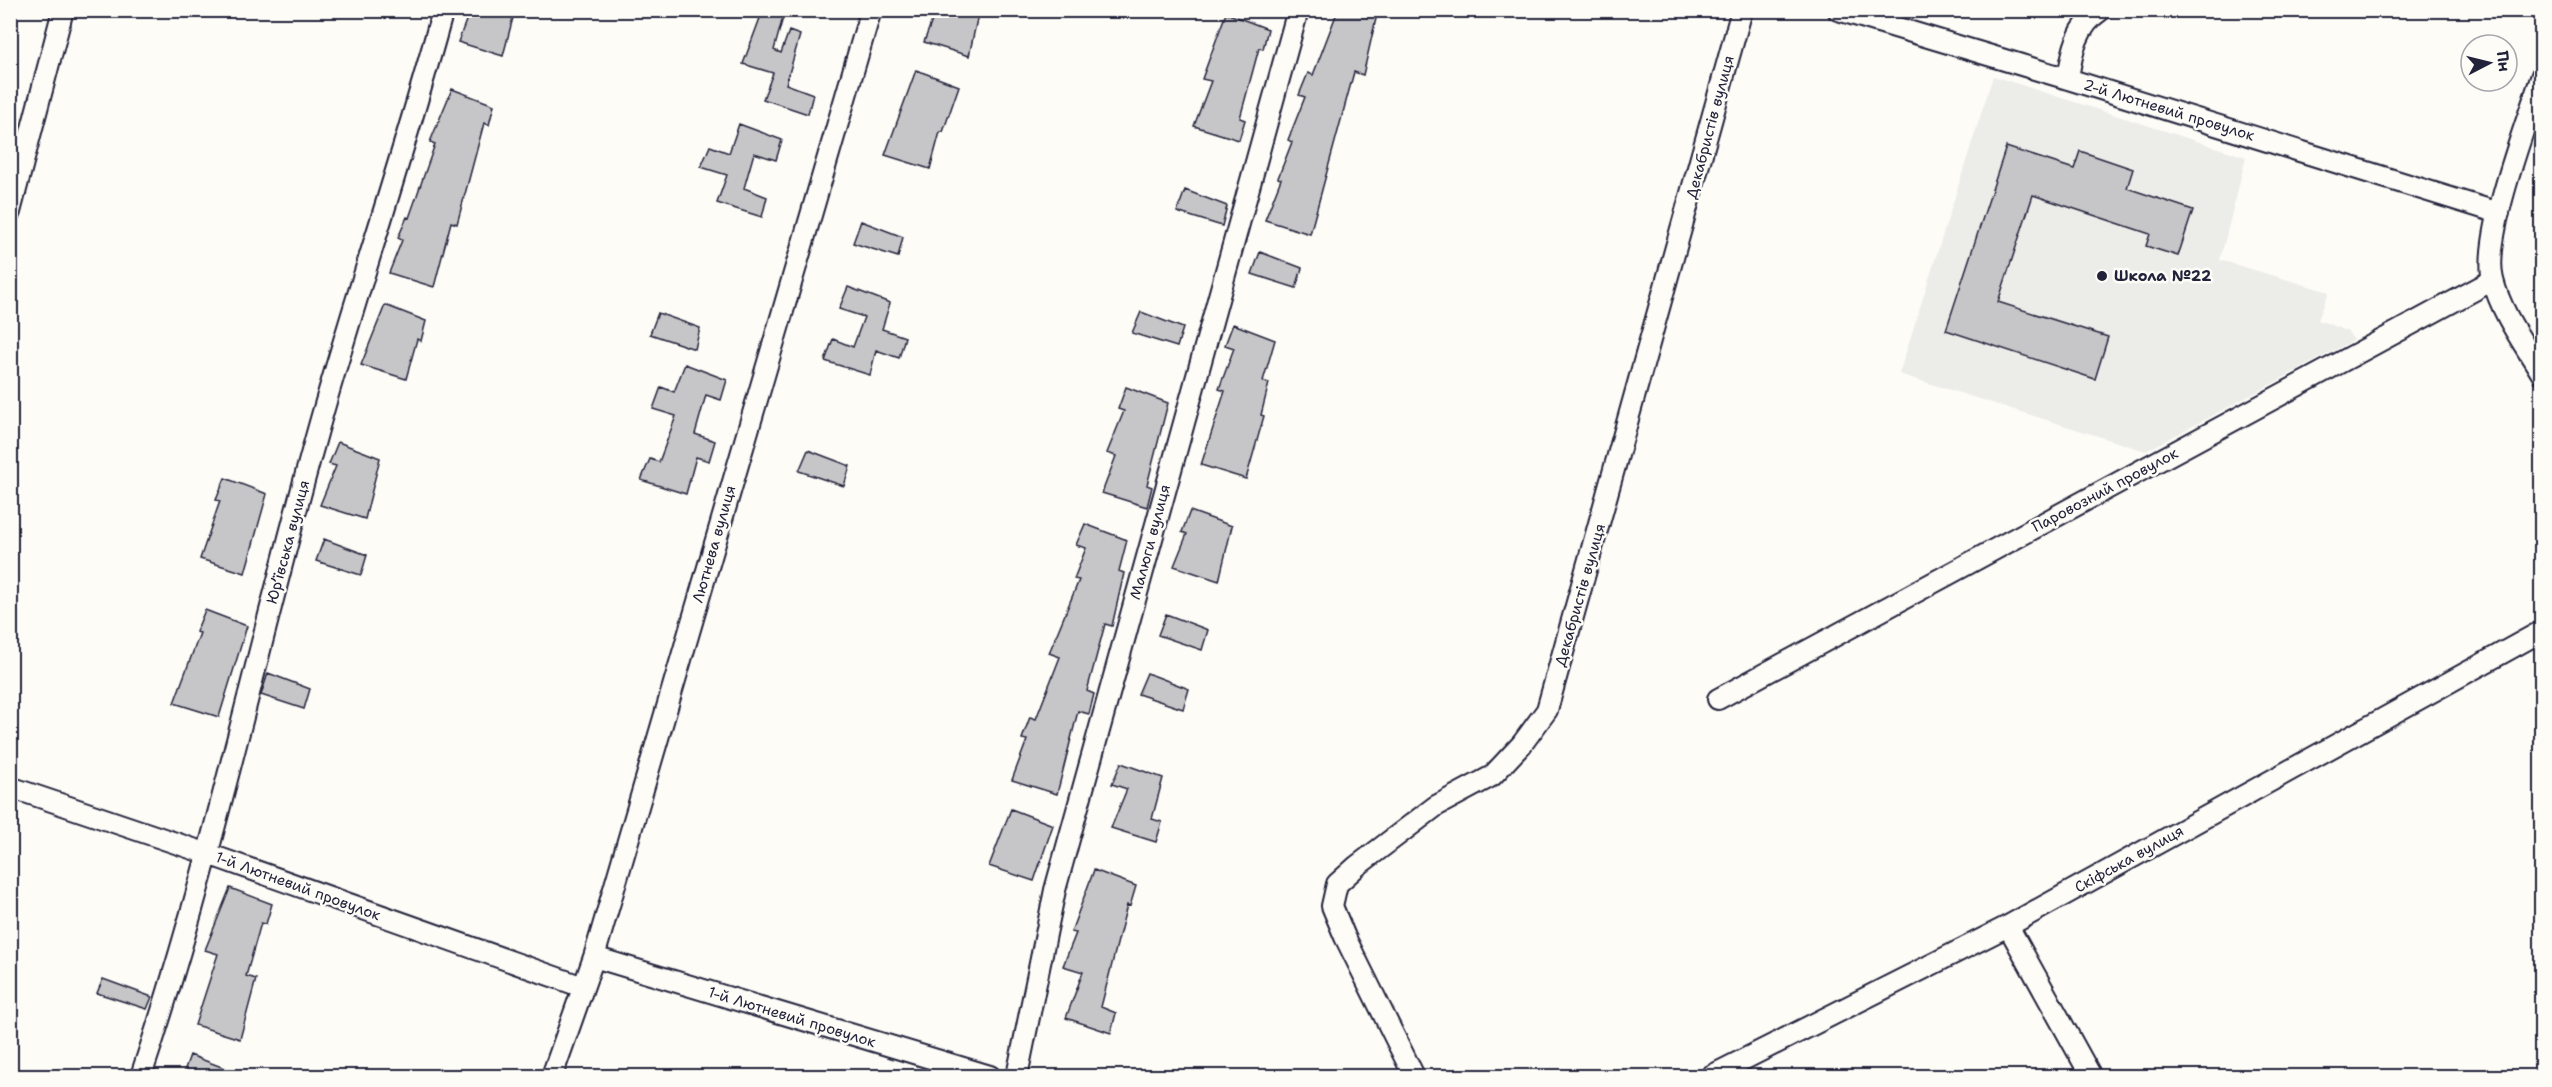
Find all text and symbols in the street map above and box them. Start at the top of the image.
north arrow [2459,33,2519,93]
text: Пн [2492,49,2515,73]
street label: Декабристів вулиця [1681,53,1739,201]
street label: 2-й Лютневий провулок [2081,74,2257,146]
place label: Школа №22 [2114,266,2212,286]
marker: Школа №22 [2095,269,2109,283]
street label: Паровозний провулок [2029,443,2182,537]
street label: Юр’ївська вулиця [262,478,314,606]
street label: Малюги вулиця [1125,482,1175,602]
street label: Лютнева вулиця [688,483,740,605]
street label: Декабристів вулиця [1550,521,1610,669]
street label: Скіфська вулиця [2071,821,2187,897]
street label: 1-й Лютневий провулок [213,847,383,925]
street label: 1-й Лютневий провулок [706,982,878,1052]

